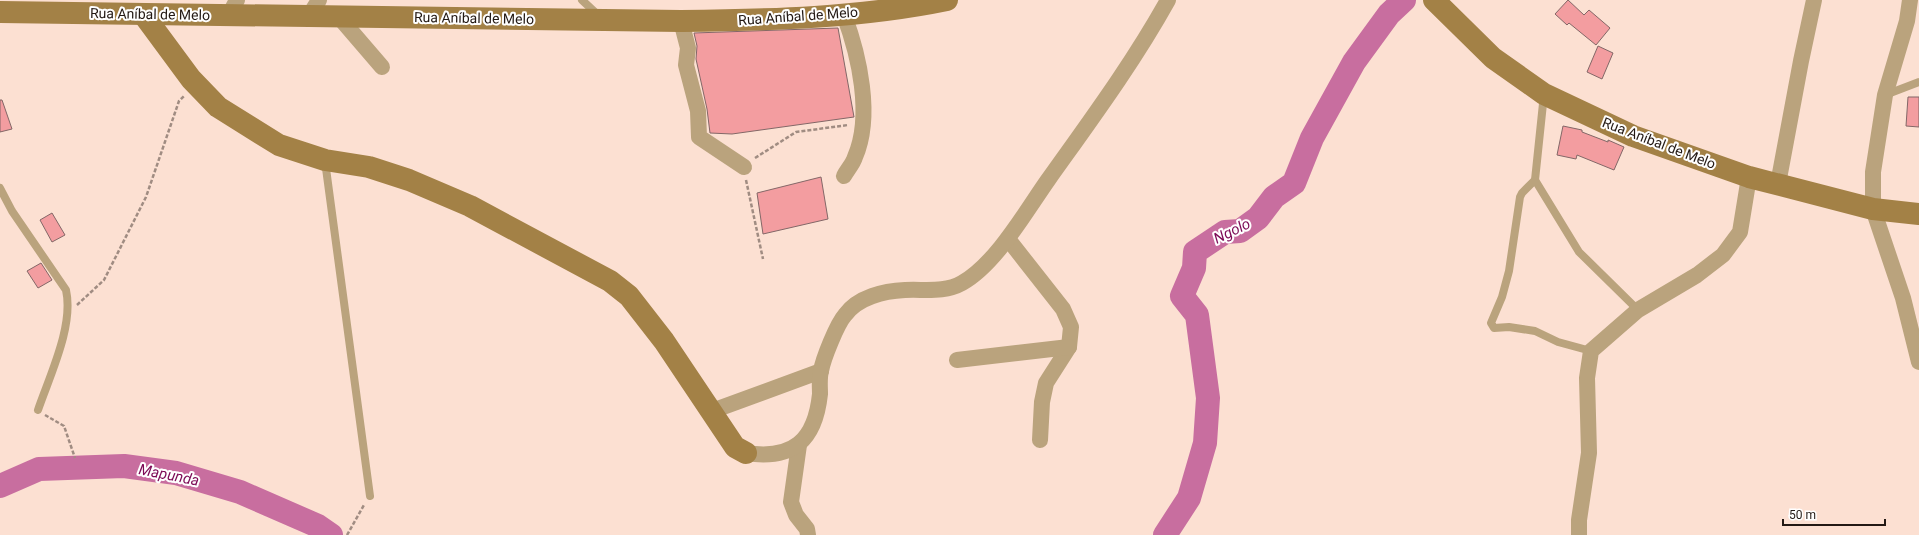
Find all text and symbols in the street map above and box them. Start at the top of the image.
street label: Rua Aníbal de Melo [738,4,858,28]
street label: Rua Aníbal de Melo [90,5,210,23]
street label: Rua Aníbal de Melo [414,9,534,27]
street label: Rua Aníbal de Melo [1600,114,1718,172]
water label: Ngolo [1211,214,1253,248]
water label: Mapunda [137,460,201,490]
scale bar [1783,501,1885,527]
text: 50 m [1789,508,1816,522]

